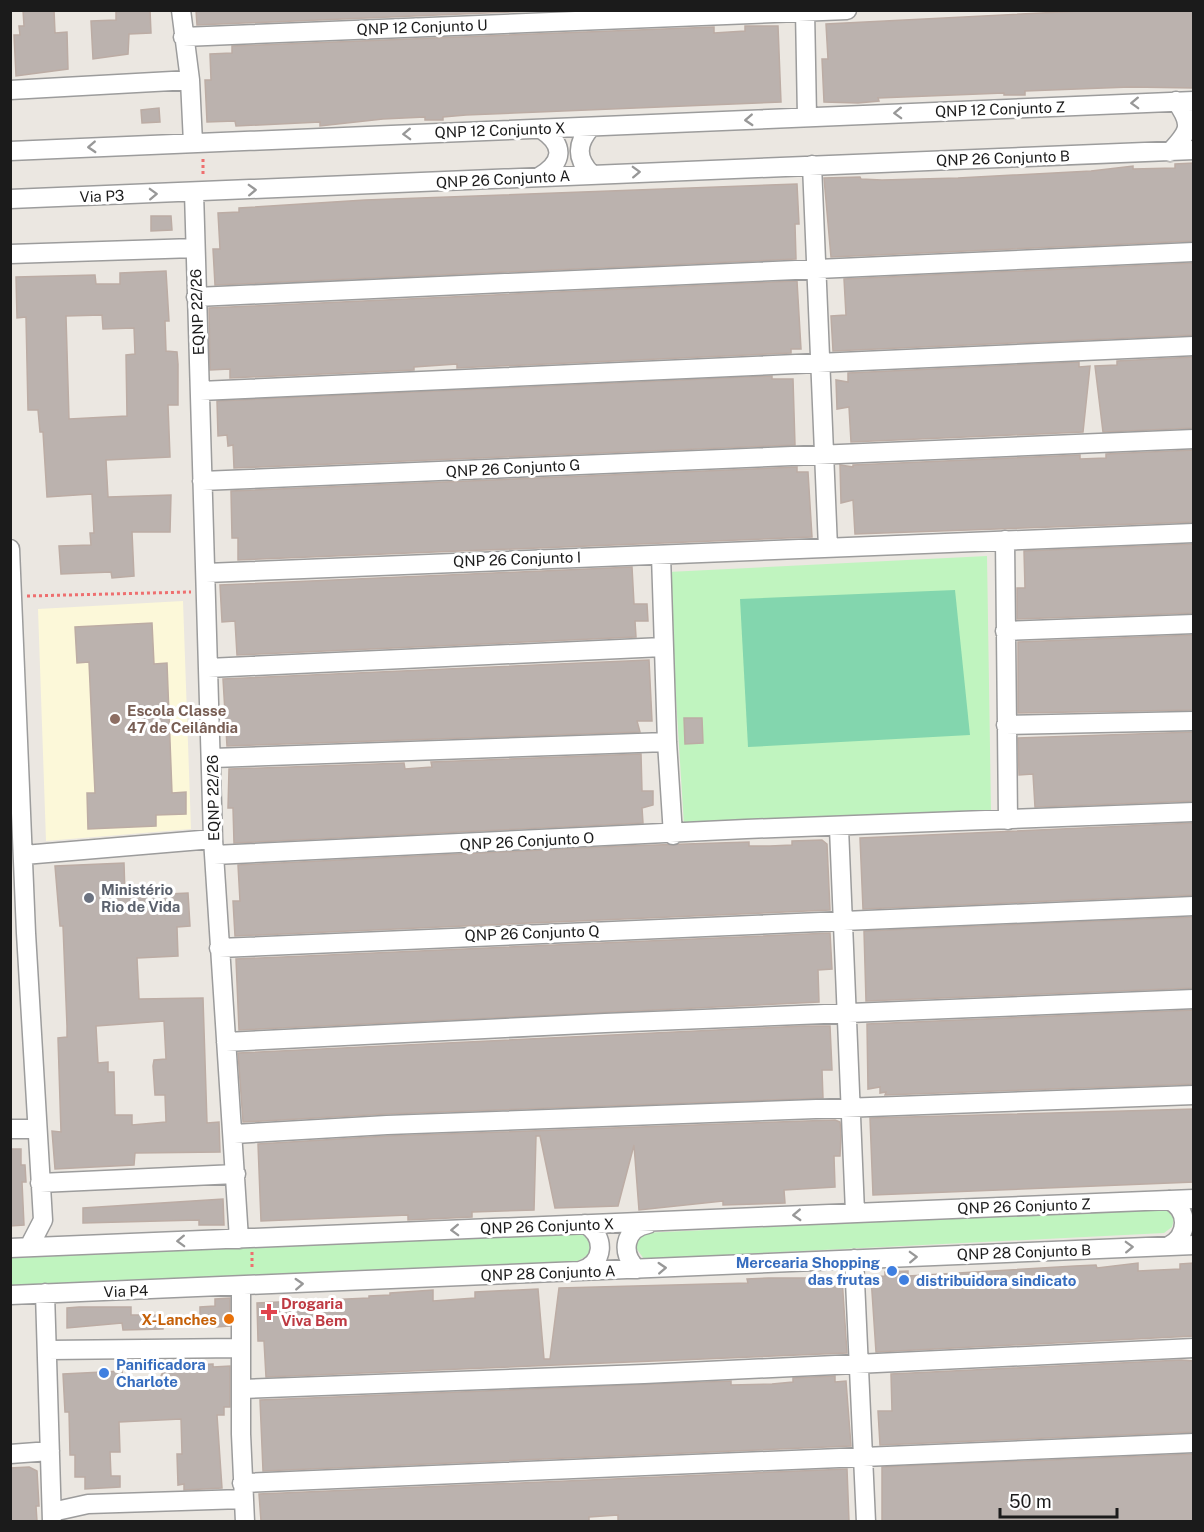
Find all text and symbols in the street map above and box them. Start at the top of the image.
street label: QNP 12 Conjunto U [356,16,488,38]
one-way arrow [1131,97,1140,109]
street label: QNP 12 Conjunto Z [935,98,1065,120]
one-way arrow [894,107,903,120]
one-way arrow [744,113,753,126]
street label: QNP 12 Conjunto X [434,119,566,141]
one-way arrow [402,128,411,140]
one-way arrow [88,141,97,154]
street label: QNP 26 Conjunto B [936,147,1070,169]
one-way arrow [631,166,640,179]
street label: QNP 26 Conjunto A [435,167,571,191]
one-way arrow [248,183,257,196]
street label: Via P3 [79,187,125,205]
one-way arrow [148,187,157,200]
street label: EQNP 22/26 [187,269,207,355]
street label: QNP 26 Conjunto G [445,456,581,480]
street label: QNP 26 Conjunto I [453,548,581,570]
place label: Escola Classe 47 de Ceilândia [127,702,238,736]
marker: Escola Classe 47 de Ceilândia [108,712,122,726]
street label: EQNP 22/26 [204,755,222,841]
street label: QNP 26 Conjunto O [459,829,595,853]
place label: Ministério Rio de Vida [101,881,180,915]
marker: Ministério Rio de Vida [82,891,96,905]
street label: QNP 26 Conjunto Q [464,922,600,944]
street label: QNP 26 Conjunto Z [957,1195,1091,1217]
one-way arrow [792,1209,801,1222]
street label: QNP 26 Conjunto X [480,1215,614,1237]
one-way arrow [450,1223,459,1236]
one-way arrow [176,1234,185,1247]
street label: QNP 28 Conjunto B [957,1241,1091,1263]
one-way arrow [1124,1241,1133,1254]
one-way arrow [908,1250,917,1263]
place label: Mercearia Shopping das frutas [736,1254,881,1288]
street label: QNP 28 Conjunto A [480,1262,616,1284]
one-way arrow [658,1262,667,1274]
marker: Mercearia Shopping das frutas [885,1264,899,1278]
place label: distribuidora sindicato [916,1272,1077,1289]
marker: distribuidora sindicato [897,1273,911,1287]
one-way arrow [295,1278,304,1291]
street label: Via P4 [103,1282,149,1300]
place label: Drogaria Viva Bem [281,1295,347,1329]
marker: Drogaria Viva Bem [262,1305,276,1319]
place label: X-Lanches [142,1311,217,1328]
marker: X-Lanches [222,1312,236,1326]
place label: Panificadora Charlote [116,1356,206,1390]
marker: Panificadora Charlote [97,1366,111,1380]
scale bar [1000,1481,1117,1519]
text: 50 m [1009,1491,1052,1512]

